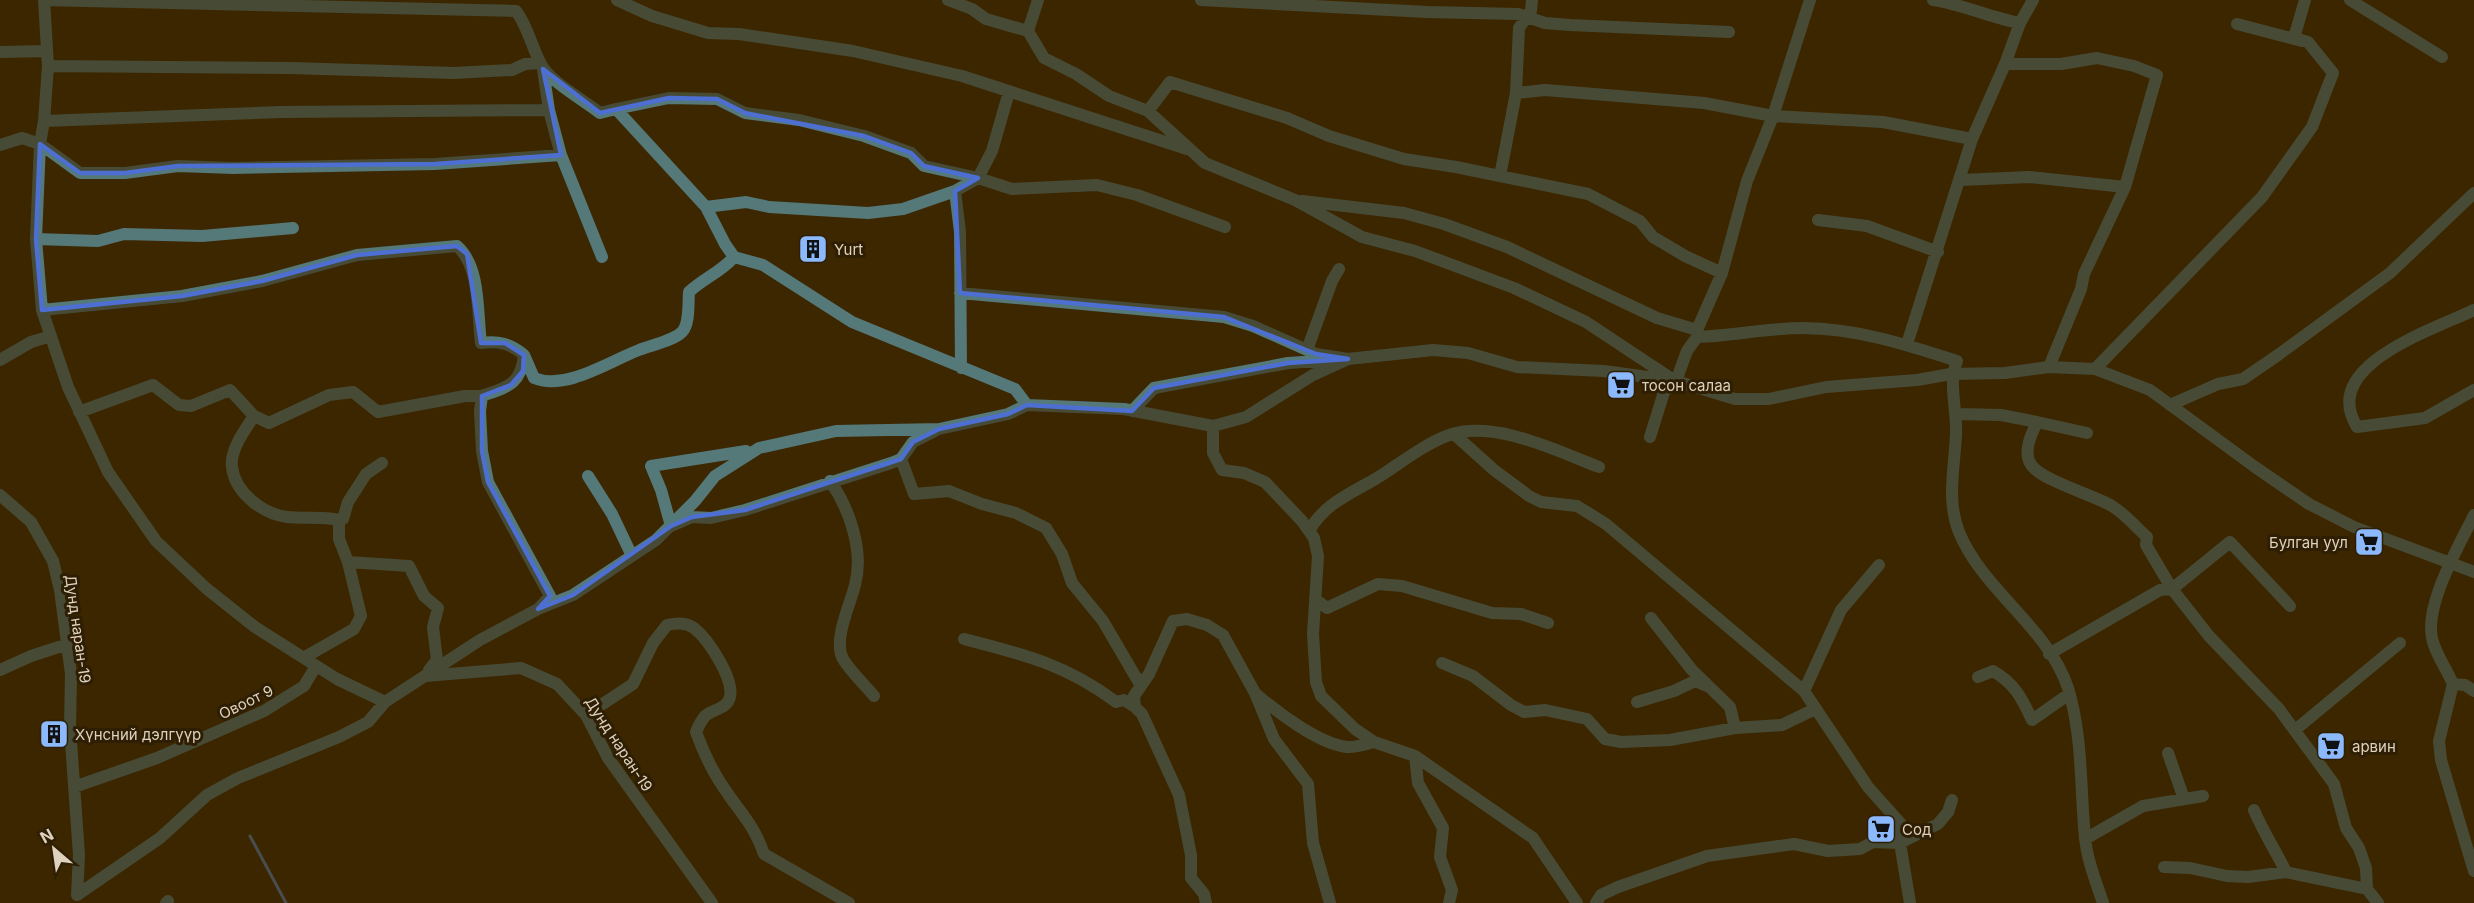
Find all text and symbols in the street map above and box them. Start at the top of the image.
building icon: Yurt [797,233,829,265]
place label: Yurt [834,240,863,259]
supermarket icon: тосон салаа [1605,369,1637,401]
place label: тосон салаа [1642,376,1731,395]
supermarket icon: Булган уул [2353,526,2385,558]
place label: Булган уул [2269,533,2348,552]
street label: Дунд наран-19 [61,573,95,685]
street label: Овоот 9 [216,681,276,723]
street label: Дунд наран-19 [581,693,657,795]
building icon: Хүнсний дэлгүүр [38,718,70,750]
place label: Хүнсний дэлгүүр [75,725,201,744]
supermarket icon: арвин [2315,730,2347,762]
place label: арвин [2352,737,2396,756]
supermarket icon: Сод [1865,813,1897,845]
north arrow [24,819,84,879]
place label: Сод [1902,820,1931,839]
text: N [37,824,57,848]

